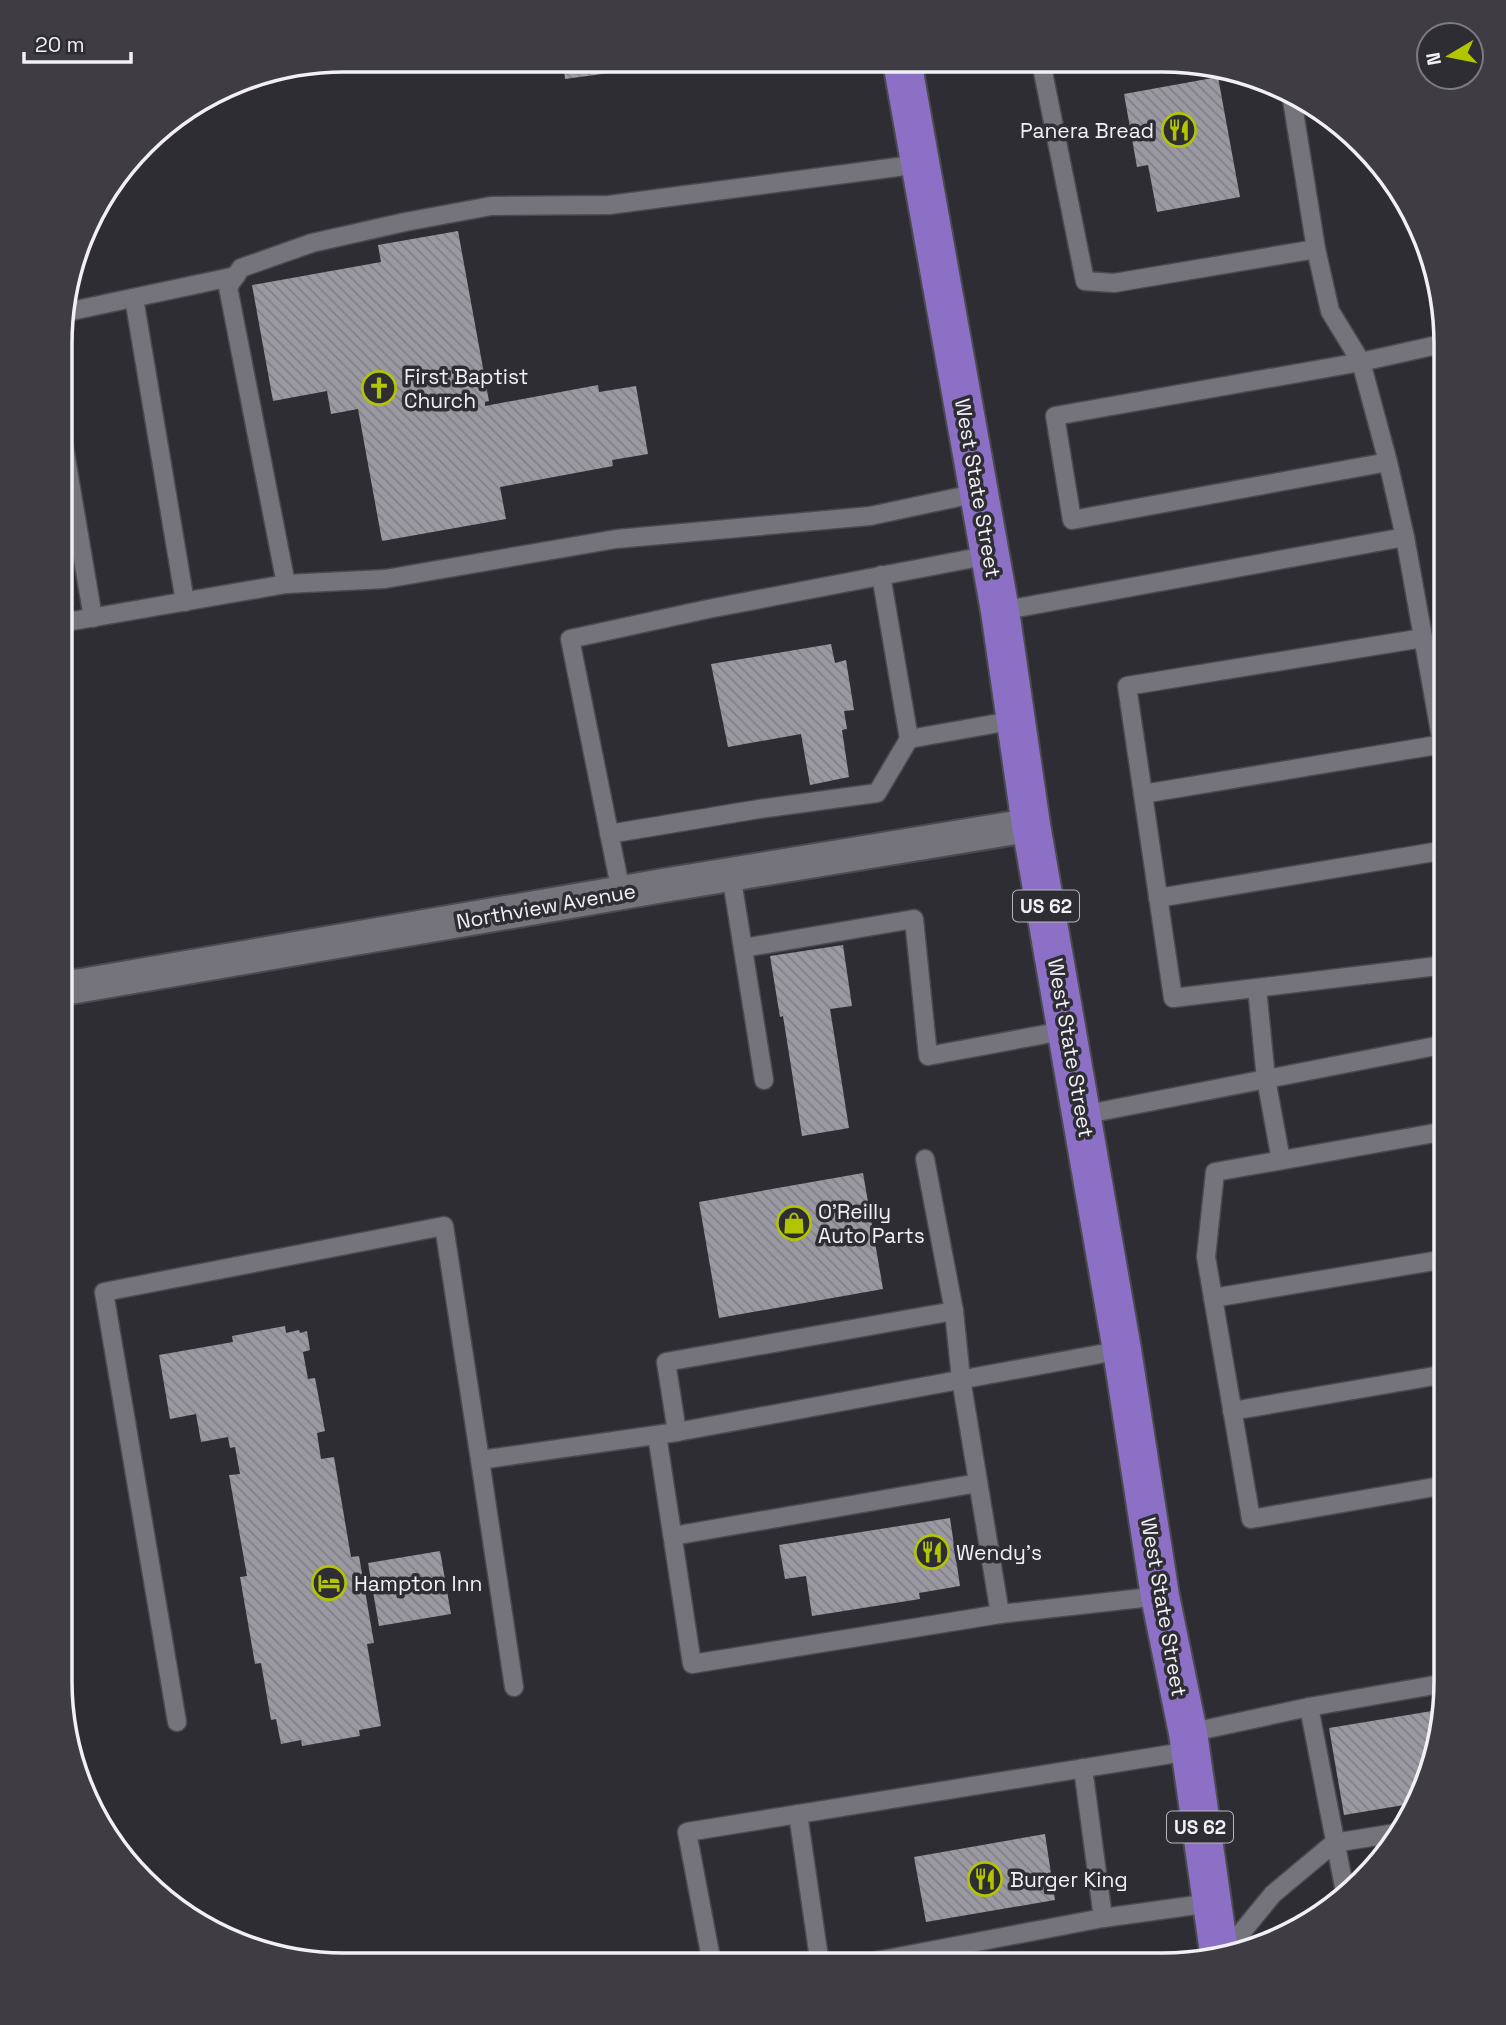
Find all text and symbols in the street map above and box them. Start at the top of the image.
scale bar [24,21,131,65]
north arrow [1415,21,1485,91]
text: 20 m [35,31,85,58]
text: N [1420,50,1447,67]
restaurant icon: Panera Bread [1160,111,1198,149]
place label: Panera Bread [1020,117,1154,144]
place label: First Baptist Church [404,363,528,414]
church icon: First Baptist Church [360,369,398,407]
street label: West State Street [949,396,1007,580]
street label: Northview Avenue [454,877,638,935]
road number: US 62 [1013,890,1079,922]
street label: West State Street [1042,956,1100,1140]
place label: O'Reilly Auto Parts [818,1198,925,1249]
shop icon: O'Reilly Auto Parts [775,1204,813,1242]
street label: West State Street [1135,1515,1193,1699]
restaurant icon: Wendy's [913,1533,951,1571]
place label: Wendy's [956,1539,1042,1566]
hotel icon: Hampton Inn [310,1564,348,1602]
place label: Hampton Inn [354,1570,482,1597]
road number: US 62 [1167,1812,1233,1842]
restaurant icon: Burger King [966,1860,1004,1898]
place label: Burger King [1010,1866,1128,1893]

